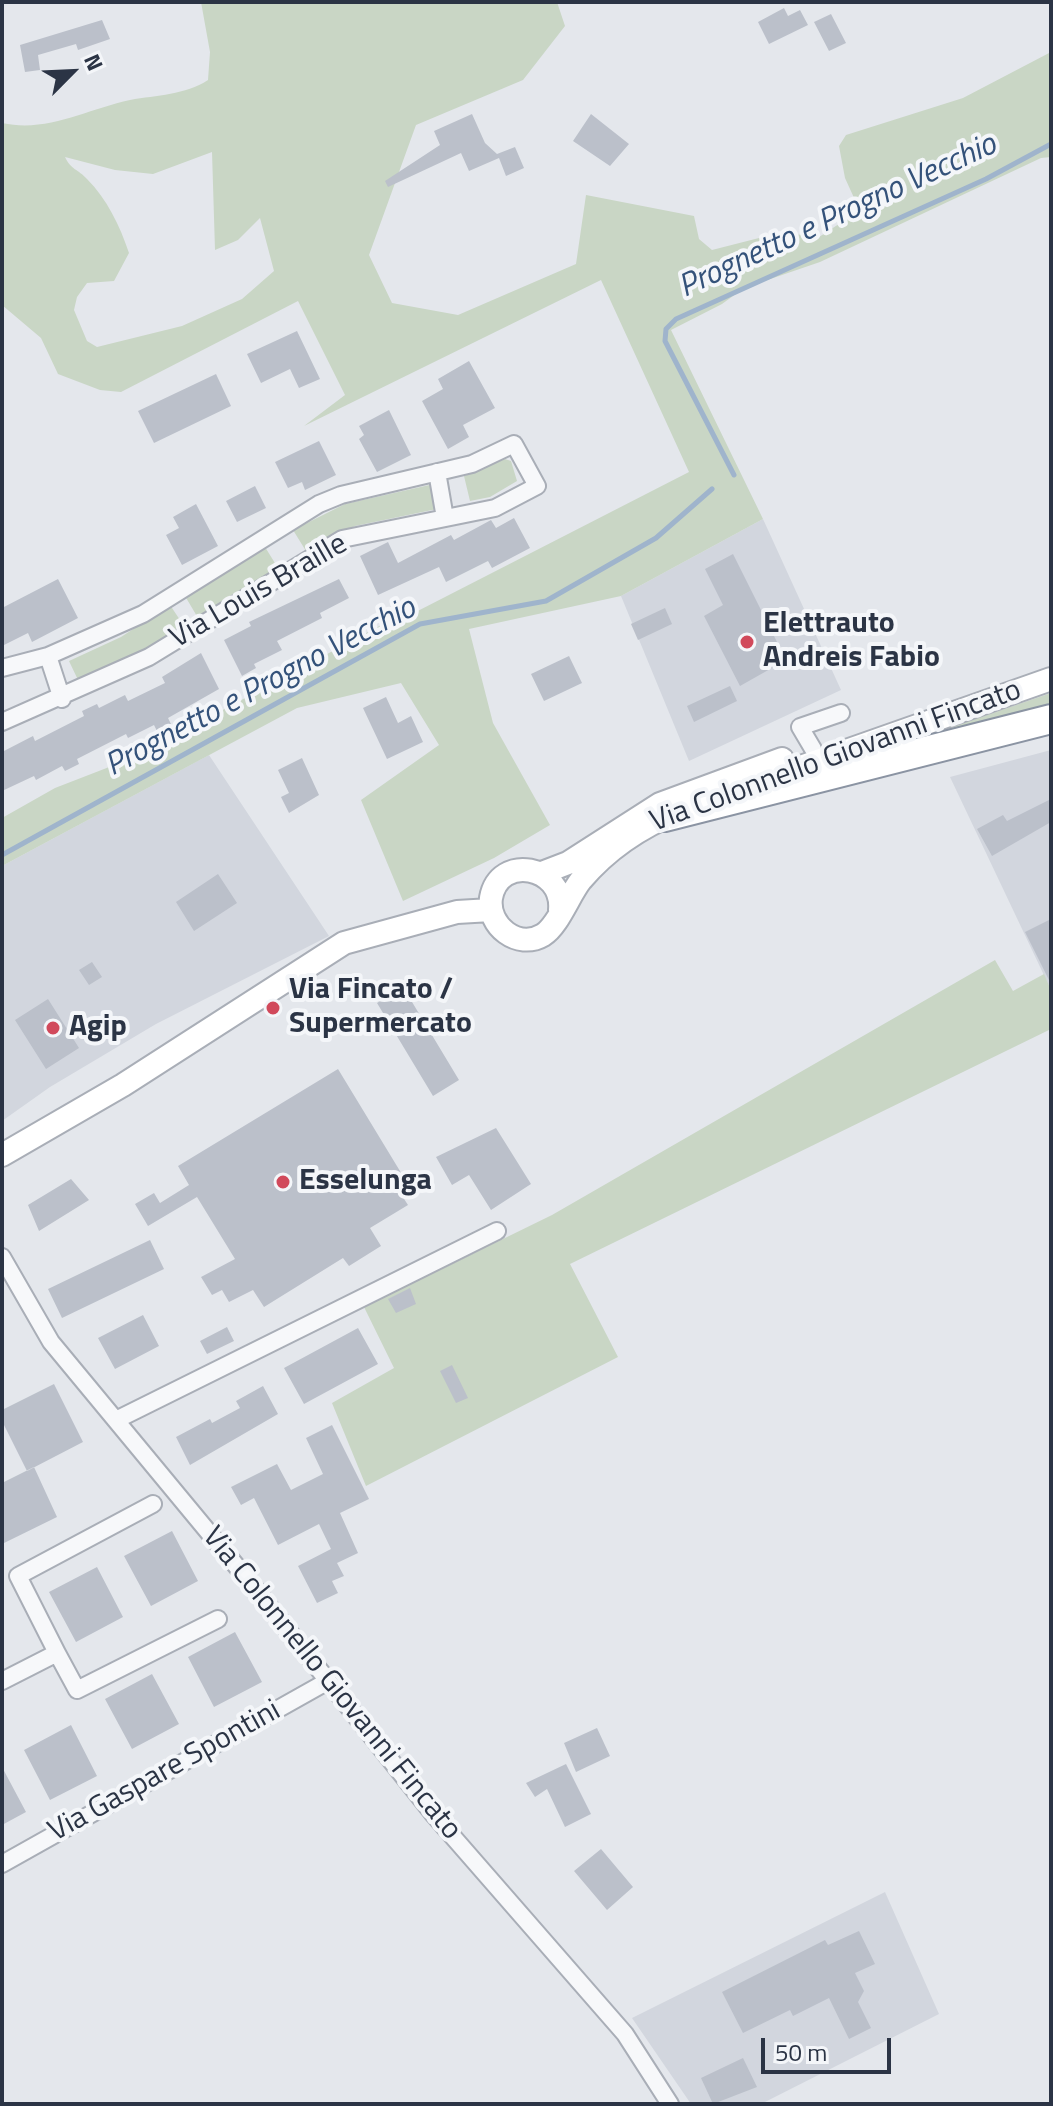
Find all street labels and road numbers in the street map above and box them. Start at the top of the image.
street label: Via Louis Braille [164,527,354,657]
street label: Via Colonnello Giovanni Fincato [646,673,1026,841]
street label: Via Colonnello Giovanni Fincato [194,1520,468,1848]
street label: Via Gaspare Spontini [43,1693,287,1851]

